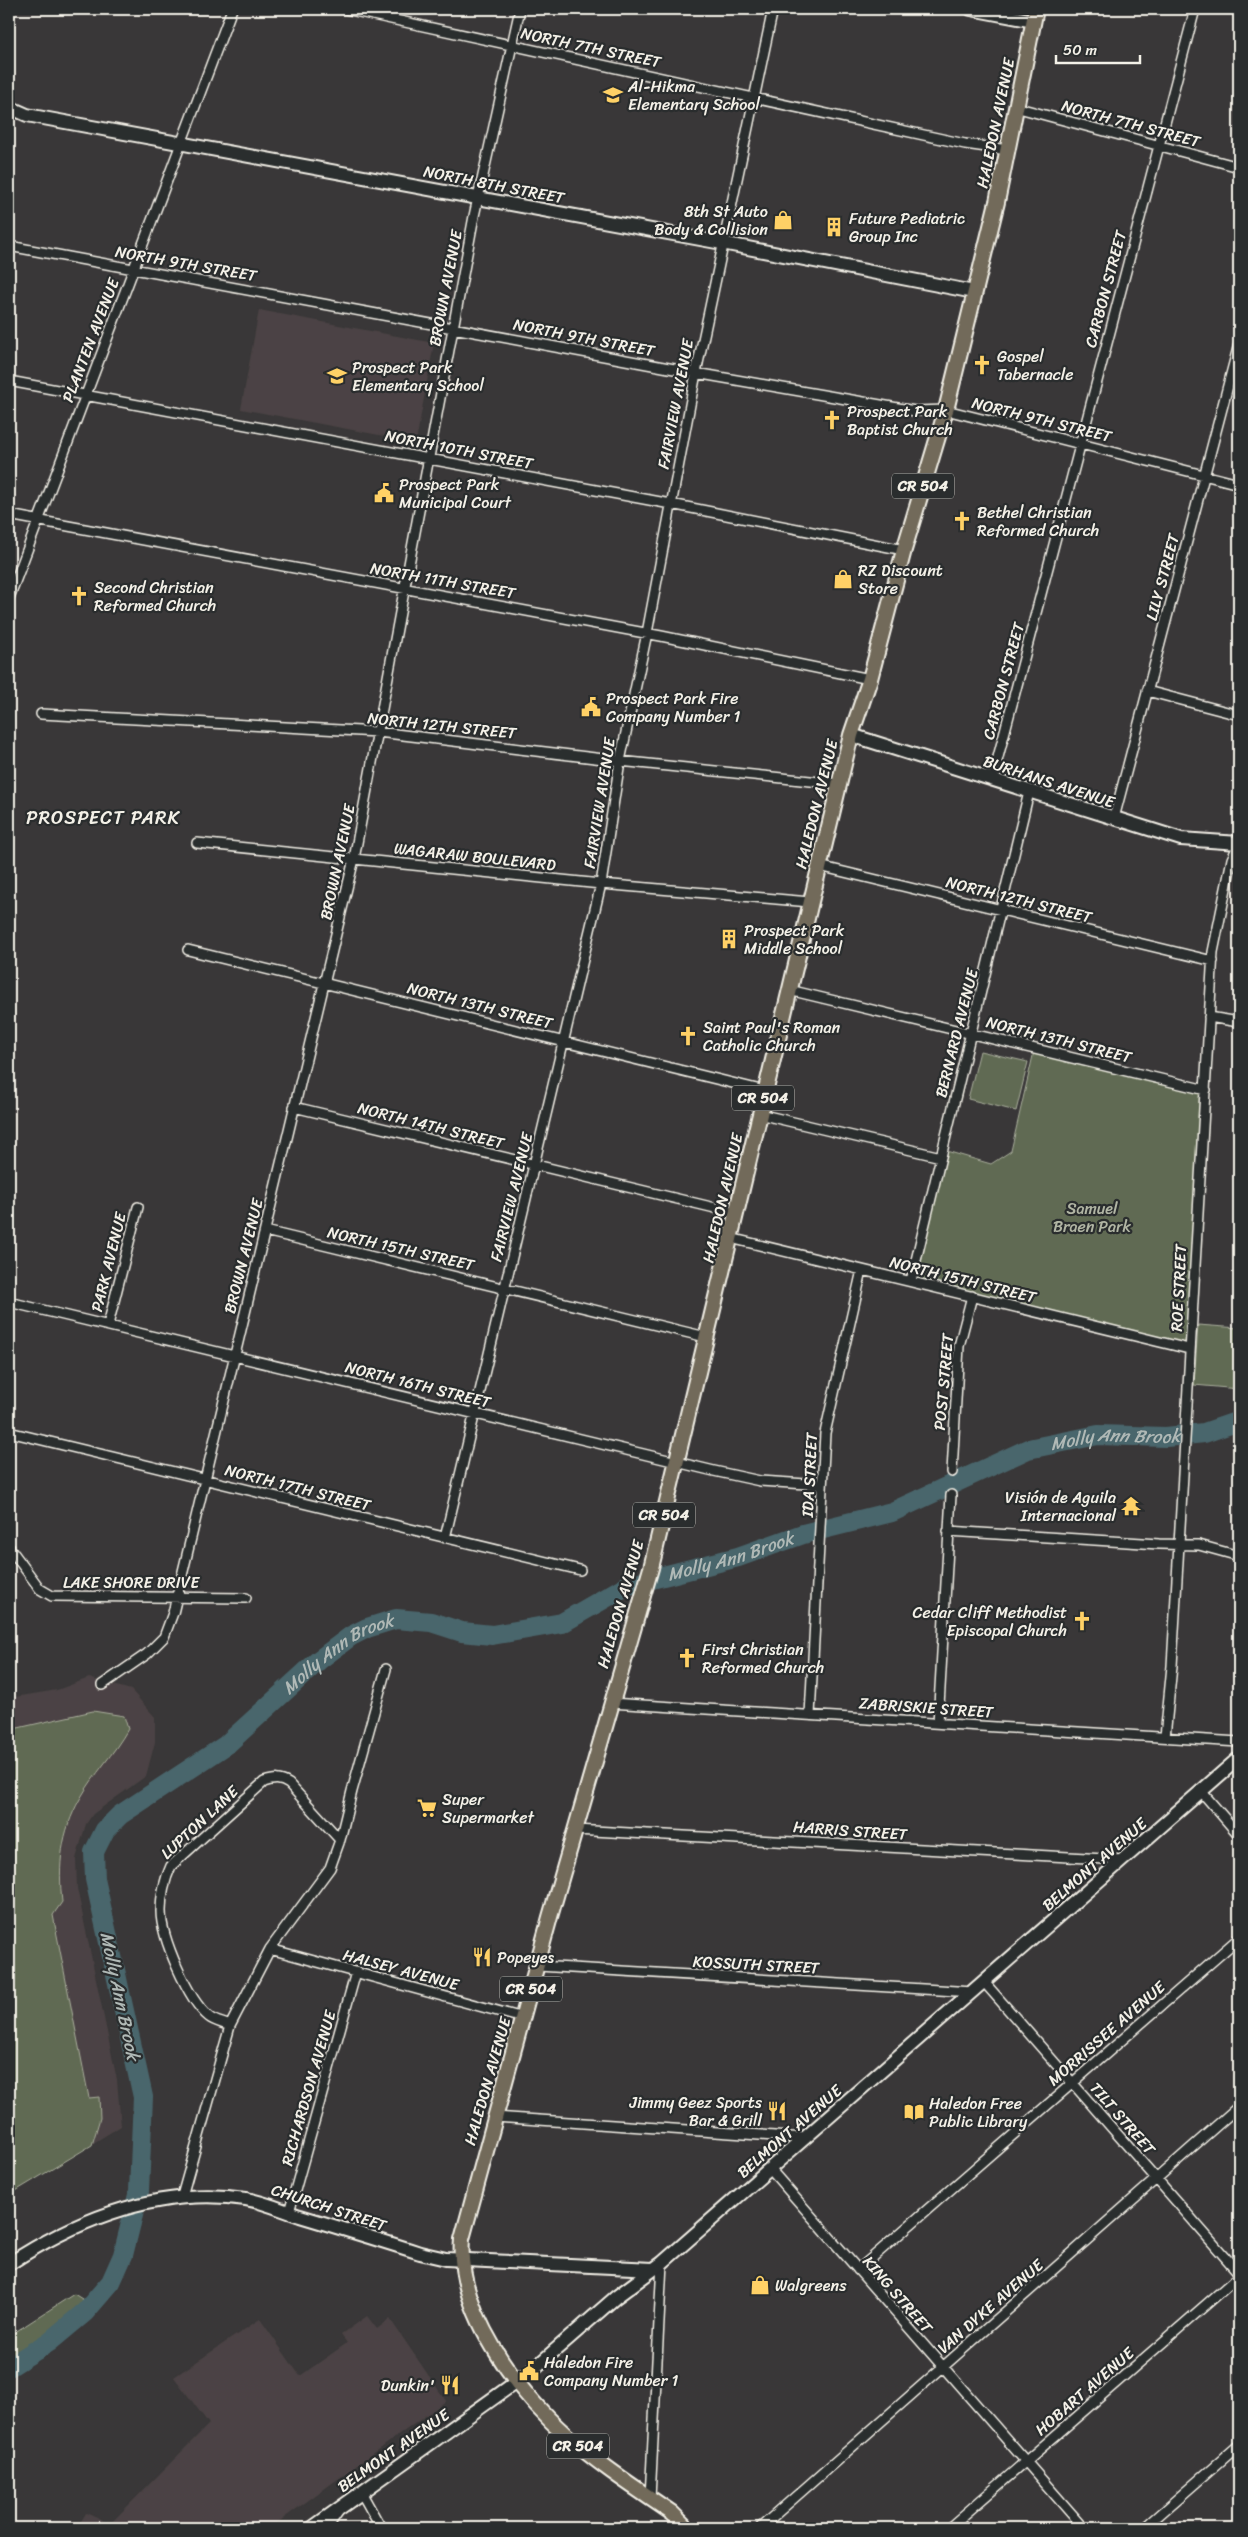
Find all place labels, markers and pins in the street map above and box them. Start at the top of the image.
place label: Al-Hikma Elementary School [627,72,760,119]
school or university icon: Al-Hikma Elementary School [602,84,624,106]
place label: 8th St Auto Body & Collision [654,197,768,244]
place label: Future Pediatric Group Inc [849,204,965,251]
shop icon: 8th St Auto Body & Collision [772,209,794,231]
building icon: Future Pediatric Group Inc [823,216,845,238]
place label: Gospel Tabernacle [997,342,1074,389]
place label: Prospect Park Elementary School [352,353,484,400]
church icon: Gospel Tabernacle [971,354,993,376]
school or university icon: Prospect Park Elementary School [326,365,348,387]
place label: Prospect Park Baptist Church [847,397,953,444]
church icon: Prospect Park Baptist Church [821,409,843,431]
place label: Prospect Park Municipal Court [399,470,512,517]
public building icon: Prospect Park Municipal Court [373,482,395,504]
place label: Bethel Christian Reformed Church [977,498,1099,545]
church icon: Bethel Christian Reformed Church [951,510,973,532]
place label: RZ Discount Store [858,556,943,603]
shop icon: RZ Discount Store [832,568,854,590]
place label: Second Christian Reformed Church [94,573,216,620]
church icon: Second Christian Reformed Church [68,585,90,607]
place label: Prospect Park Fire Company Number 1 [606,684,740,731]
public building icon: Prospect Park Fire Company Number 1 [580,696,602,718]
place label: Prospect Park Middle School [744,916,845,963]
building icon: Prospect Park Middle School [718,928,740,950]
place label: Saint Paul's Roman Catholic Church [703,1013,841,1060]
church icon: Saint Paul's Roman Catholic Church [677,1025,699,1047]
place label: Visión de Aguila Internacional [1005,1483,1116,1530]
temple icon: Visión de Aguila Internacional [1120,1495,1142,1517]
place label: Cedar Cliff Methodist Episcopal Church [912,1598,1067,1645]
church icon: Cedar Cliff Methodist Episcopal Church [1071,1610,1093,1632]
place label: First Christian Reformed Church [702,1635,824,1682]
church icon: First Christian Reformed Church [676,1647,698,1669]
place label: Super Supermarket [442,1785,534,1832]
supermarket icon: Super Supermarket [416,1797,438,1819]
place label: Popeyes [497,1943,555,1972]
restaurant icon: Popeyes [471,1946,493,1968]
place label: Jimmy Geez Sports Bar & Grill [628,2088,763,2135]
place label: Haledon Free Public Library [929,2089,1028,2136]
restaurant icon: Jimmy Geez Sports Bar & Grill [766,2100,788,2122]
library icon: Haledon Free Public Library [903,2101,925,2123]
place label: Walgreens [775,2271,847,2300]
shop icon: Walgreens [749,2274,771,2296]
place label: Haledon Fire Company Number 1 [544,2348,678,2395]
public building icon: Haledon Fire Company Number 1 [518,2360,540,2382]
place label: Dunkin' [381,2371,435,2400]
restaurant icon: Dunkin' [439,2374,461,2396]

